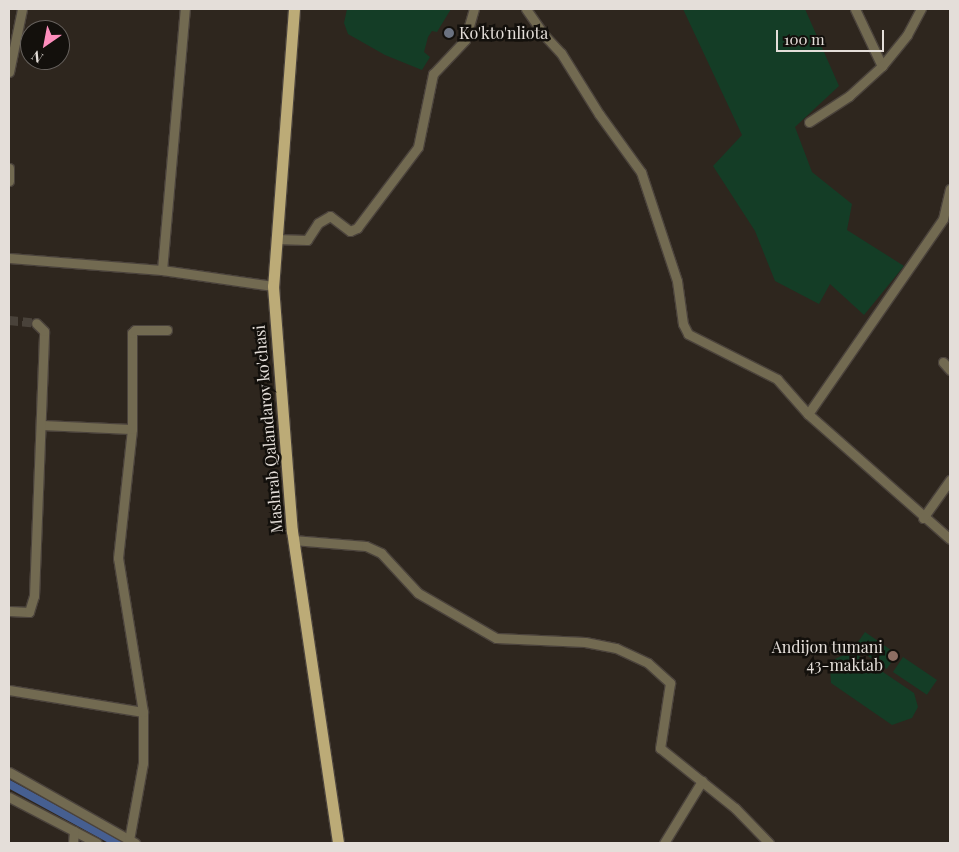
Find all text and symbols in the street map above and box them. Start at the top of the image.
north arrow [20,20,70,70]
scale bar [779,20,886,52]
place label: Ko'kto'nliota [459,23,548,43]
marker: Ko'kto'nliota [443,27,455,39]
text: 100 m [784,29,825,49]
text: N [28,46,47,68]
street label: Mashrab Qalandarov ko'chasi [249,324,287,534]
place label: Andijon tumani 43-maktab [771,637,883,675]
marker: Andijon tumani 43-maktab [887,650,899,662]

